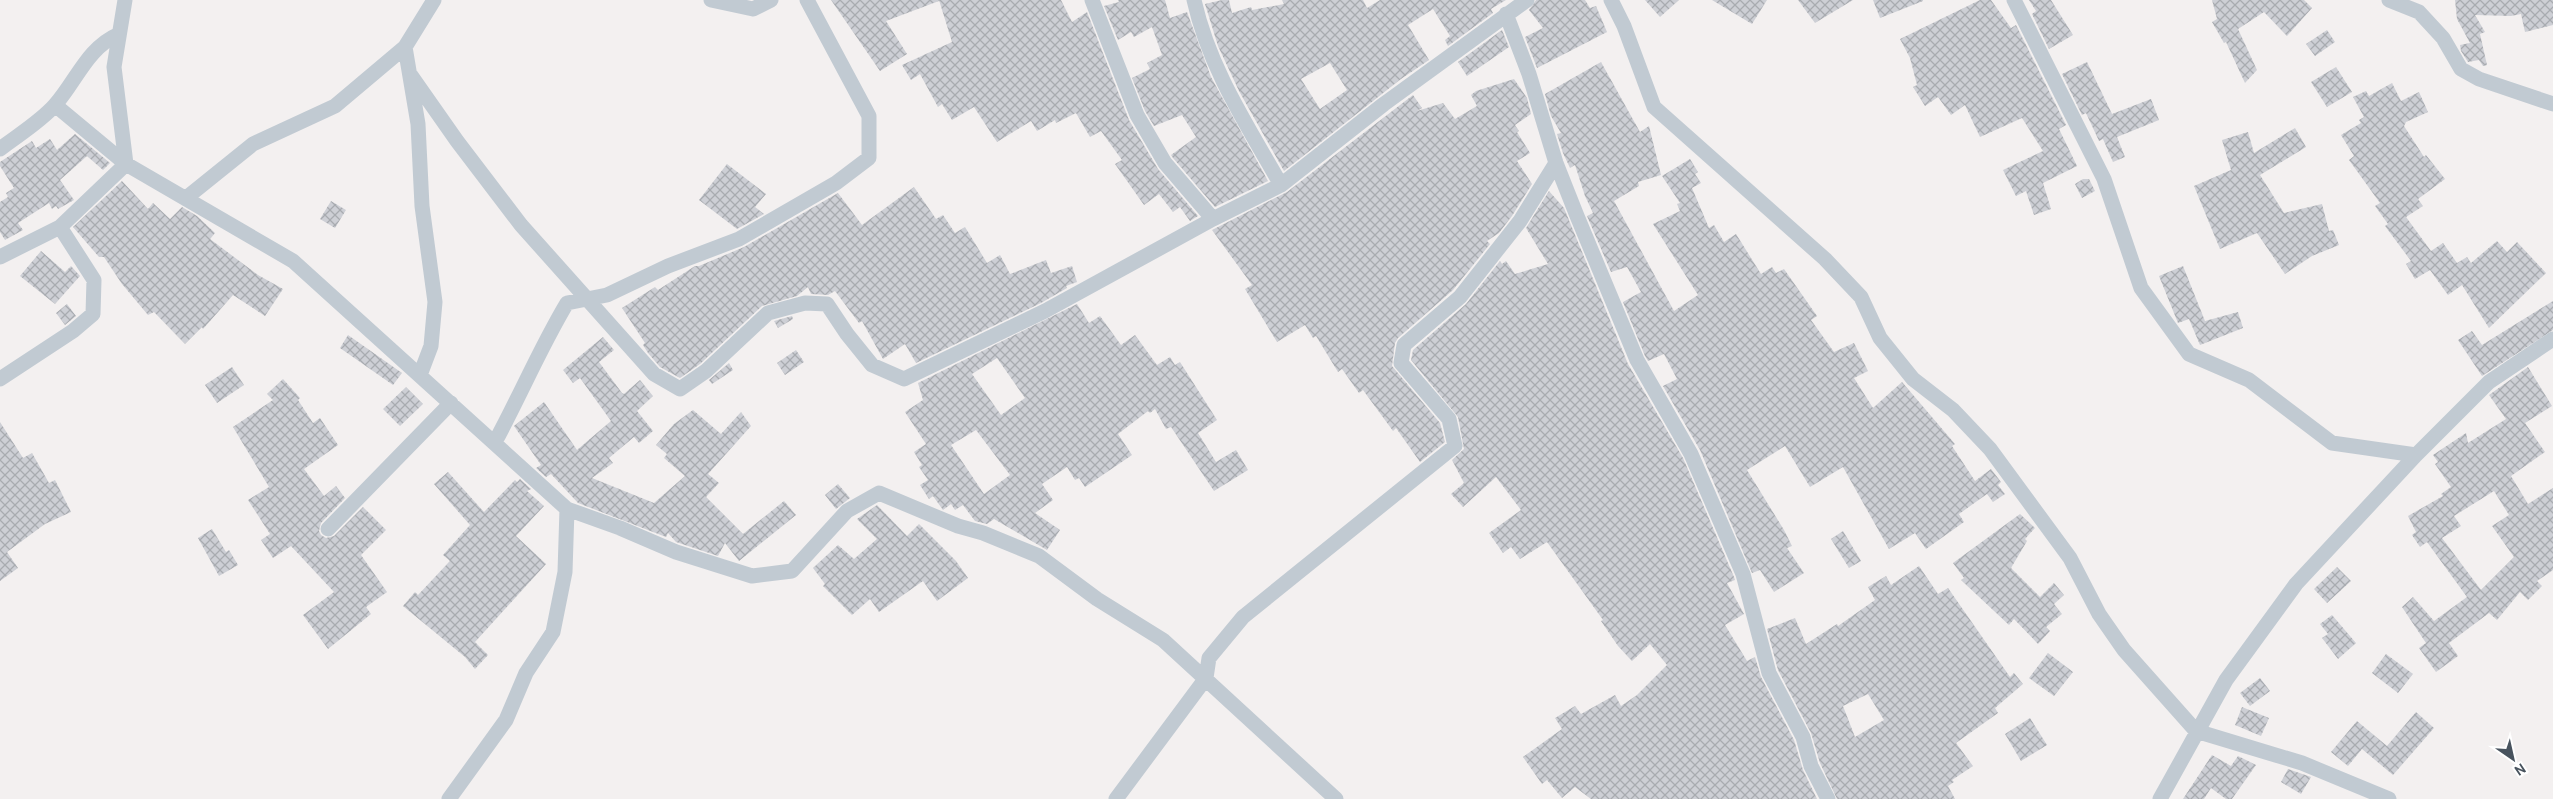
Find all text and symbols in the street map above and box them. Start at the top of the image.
north arrow [2488,734,2538,784]
text: N [2511,760,2529,780]

